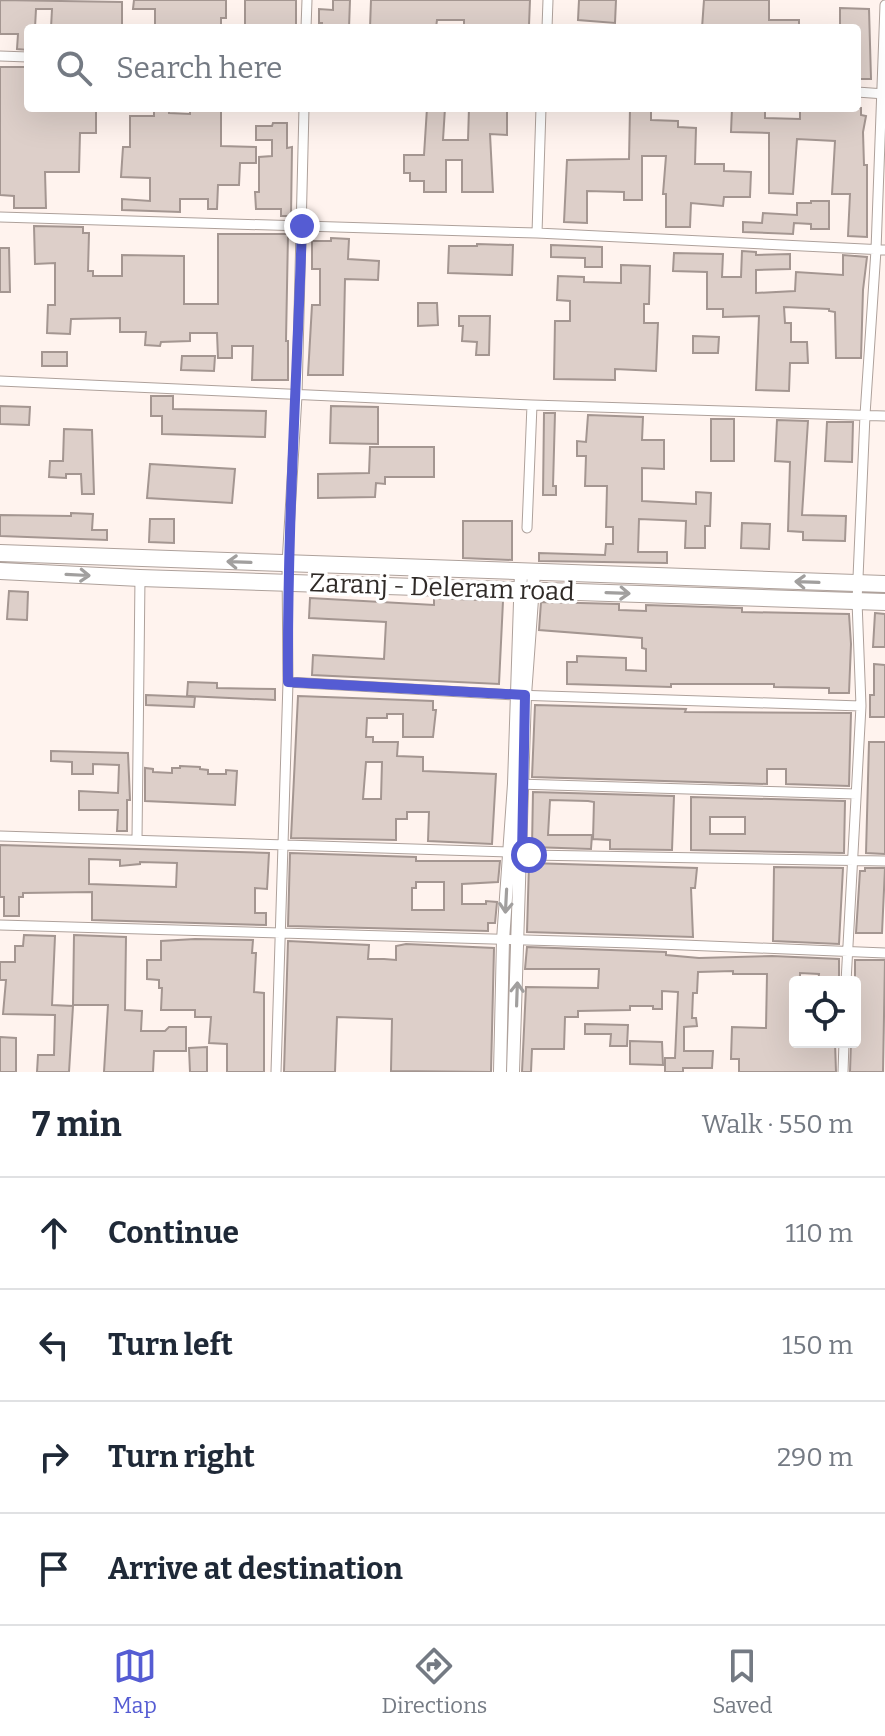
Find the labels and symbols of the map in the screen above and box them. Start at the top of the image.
route end [284,208,320,244]
one-way arrow [226,555,253,570]
one-way arrow [64,567,91,582]
street label: Zaranj - Deleram road [309,567,575,608]
one-way arrow [794,574,821,589]
one-way arrow [604,585,631,600]
route start [511,837,547,873]
one-way arrow [498,887,513,914]
one-way arrow [509,981,524,1008]

